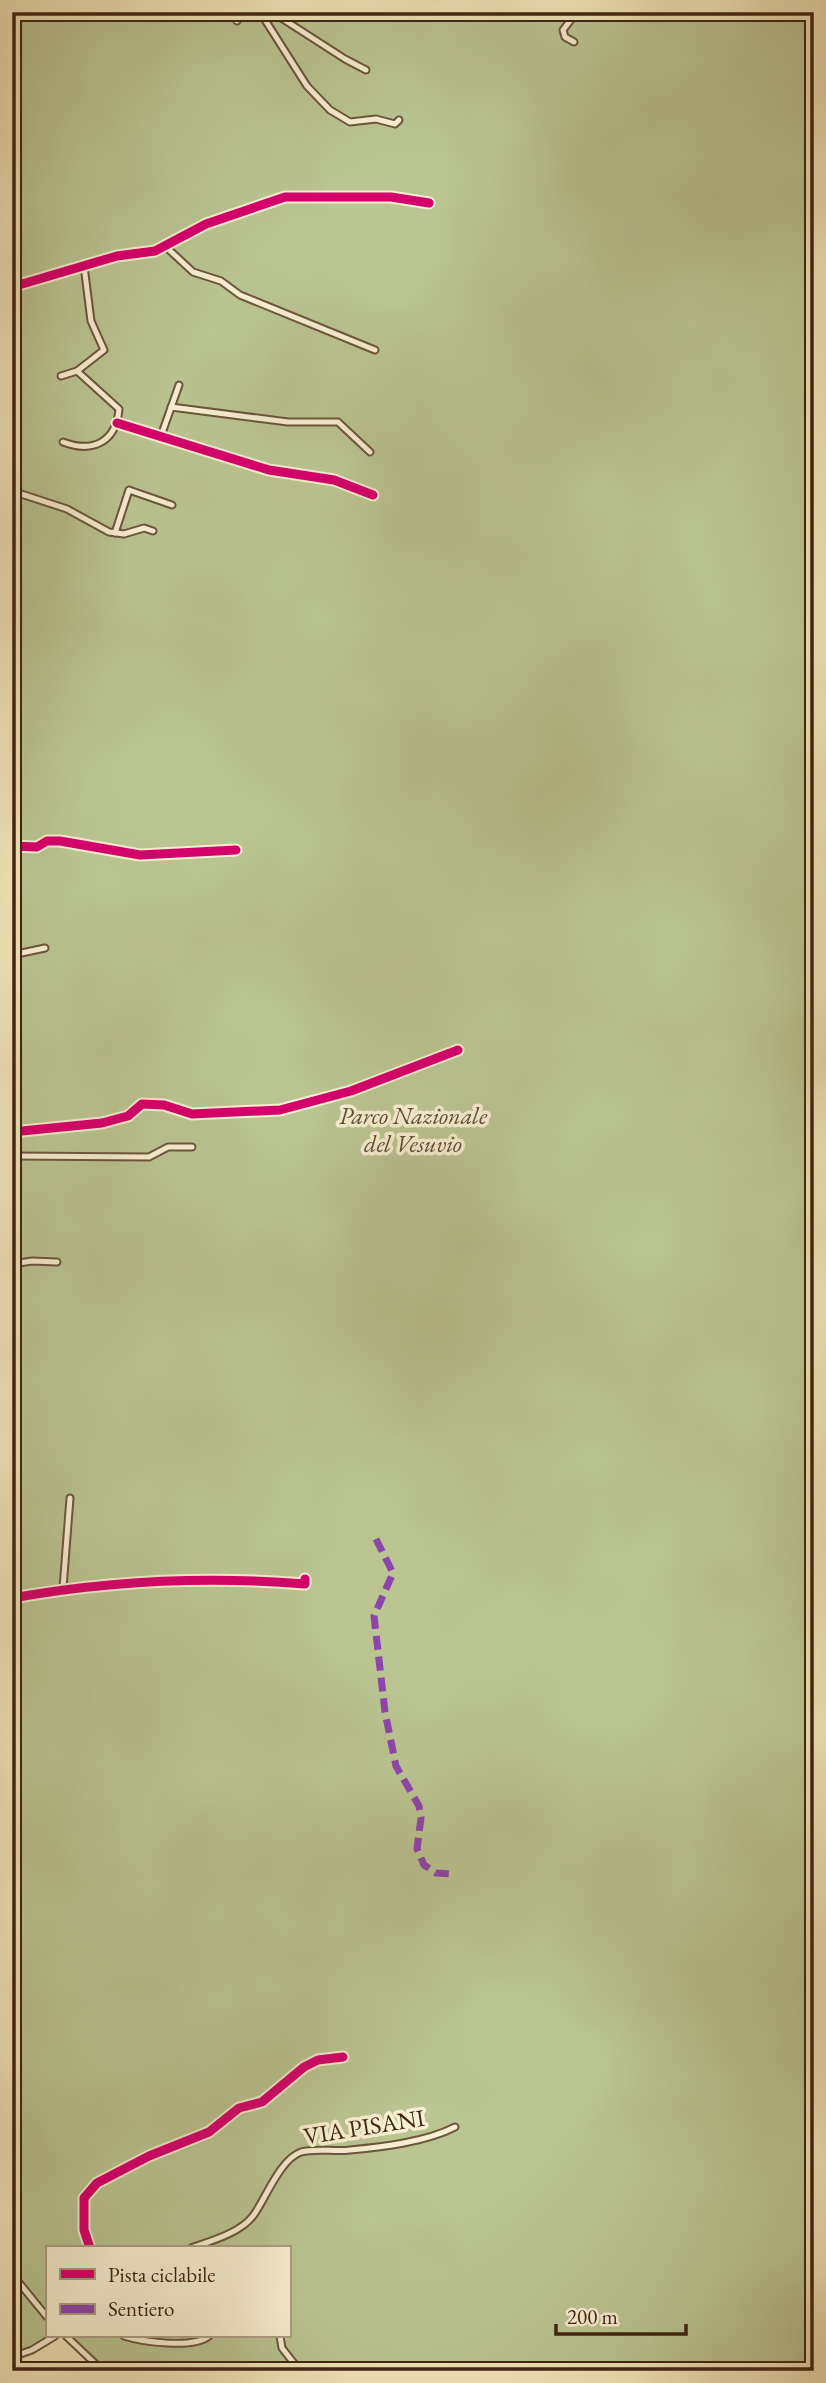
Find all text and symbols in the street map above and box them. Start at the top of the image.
park label: Parco Nazionale del Vesuvio [339,1100,488,1159]
street label: VIA PISANI [301,2102,427,2151]
legend [46,2246,290,2338]
text: Pista ciclabile [108,2261,216,2288]
scale bar [556,2292,686,2336]
text: Sentiero [108,2295,174,2322]
text: 200 m [567,2303,618,2330]

